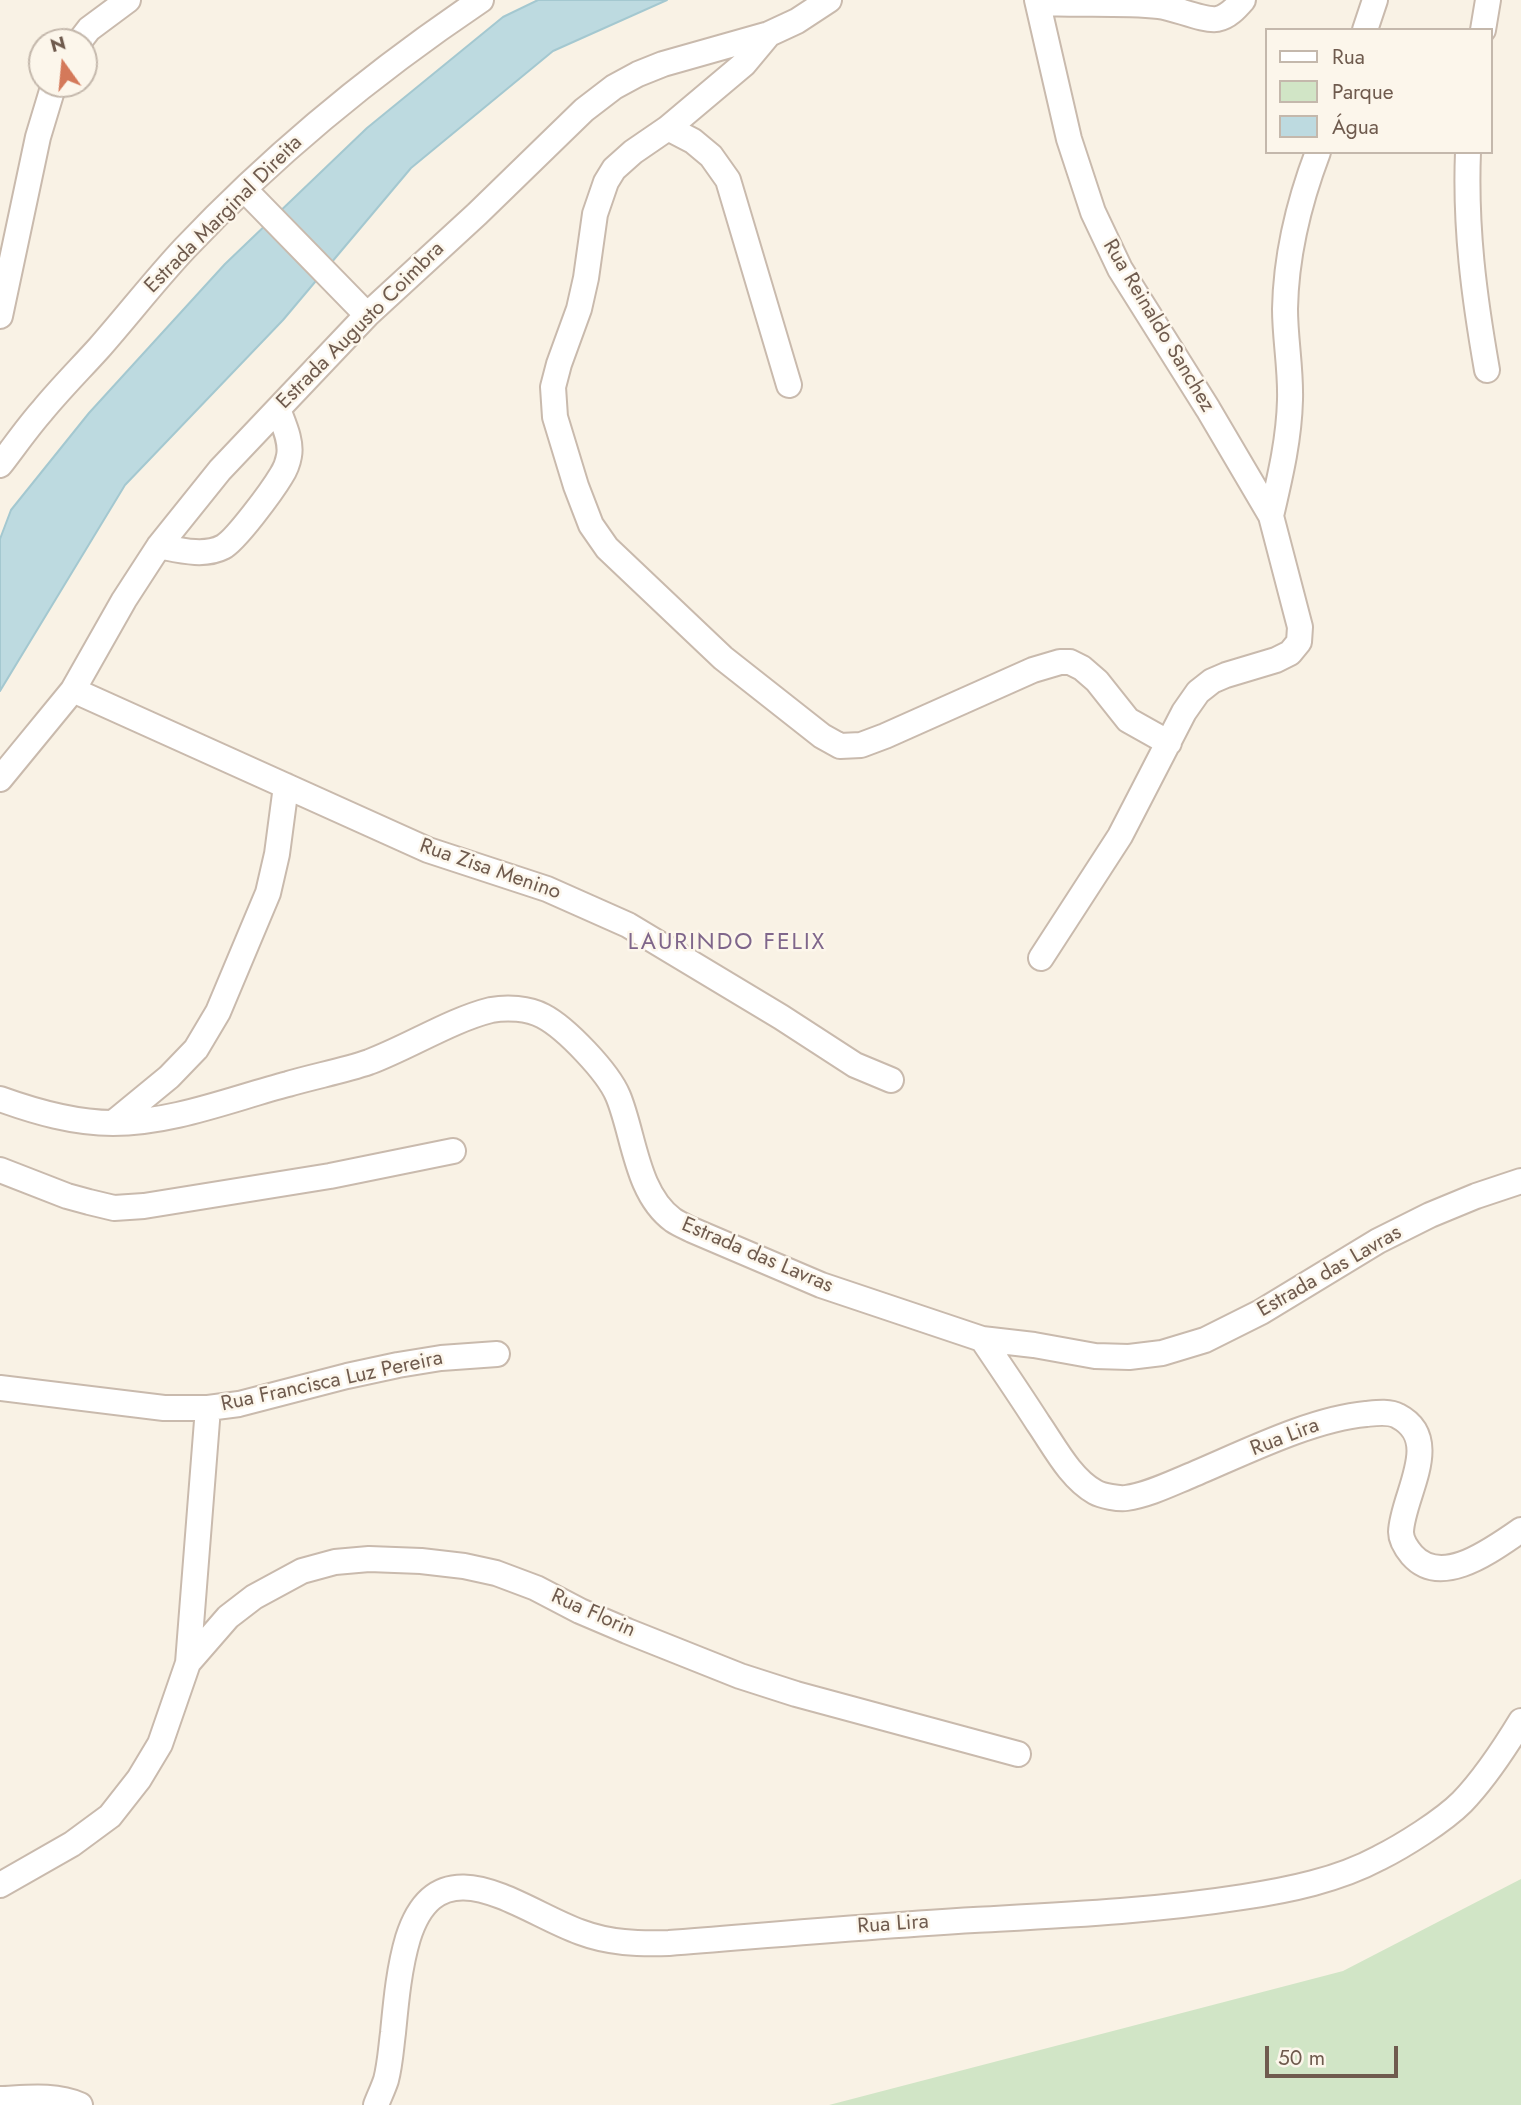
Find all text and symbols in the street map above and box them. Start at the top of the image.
north arrow [28,28,98,98]
legend [1266,28,1493,154]
text: N [47,29,69,59]
text: Rua [1332,42,1365,72]
text: Parque [1332,77,1394,107]
text: Água [1332,112,1379,142]
street label: Estrada Marginal Direita [140,131,308,299]
street label: Rua Reinaldo Sanchez [1097,235,1219,417]
street label: Estrada Augusto Coimbra [272,237,450,415]
street label: Rua Zisa Menino [416,834,564,906]
district label: LAURINDO FELIX [629,929,825,957]
street label: Estrada das Lavras [678,1213,836,1299]
street label: Estrada das Lavras [1254,1221,1406,1323]
street label: Rua Francisca Luz Pereira [219,1346,445,1418]
street label: Rua Lira [1247,1413,1323,1463]
street label: Rua Florin [547,1584,639,1644]
street label: Rua Lira [857,1910,929,1940]
scale bar [1269,2032,1402,2076]
text: 50 m [1278,2043,1325,2073]

